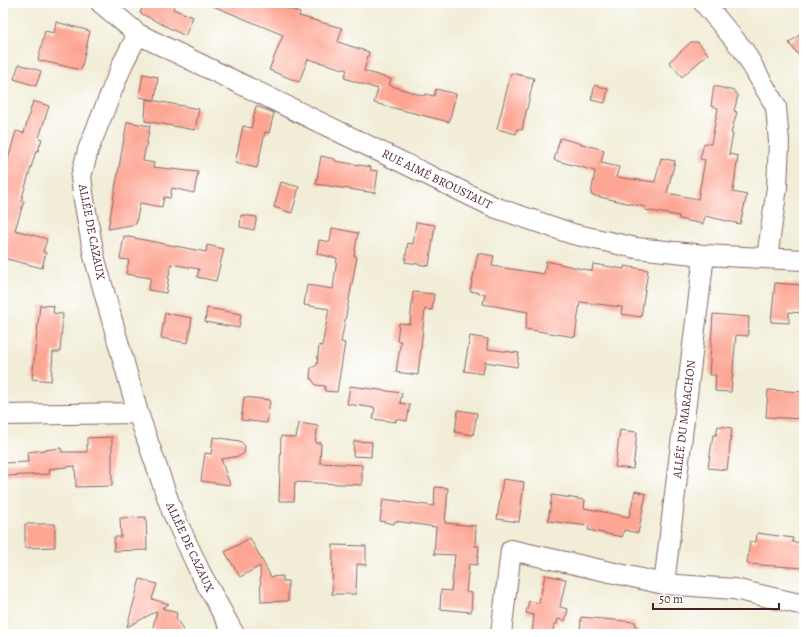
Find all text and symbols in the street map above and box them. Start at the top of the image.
street label: RUE AIMÉ BROUSTAUT [379,145,495,213]
street label: ALLÉE DE CAZAUX [75,182,109,281]
street label: ALLÉE DU MARACHON [669,359,699,480]
street label: ALLÉE DE CAZAUX [162,499,218,595]
scale bar [653,585,779,611]
text: 50 m [659,591,683,607]

